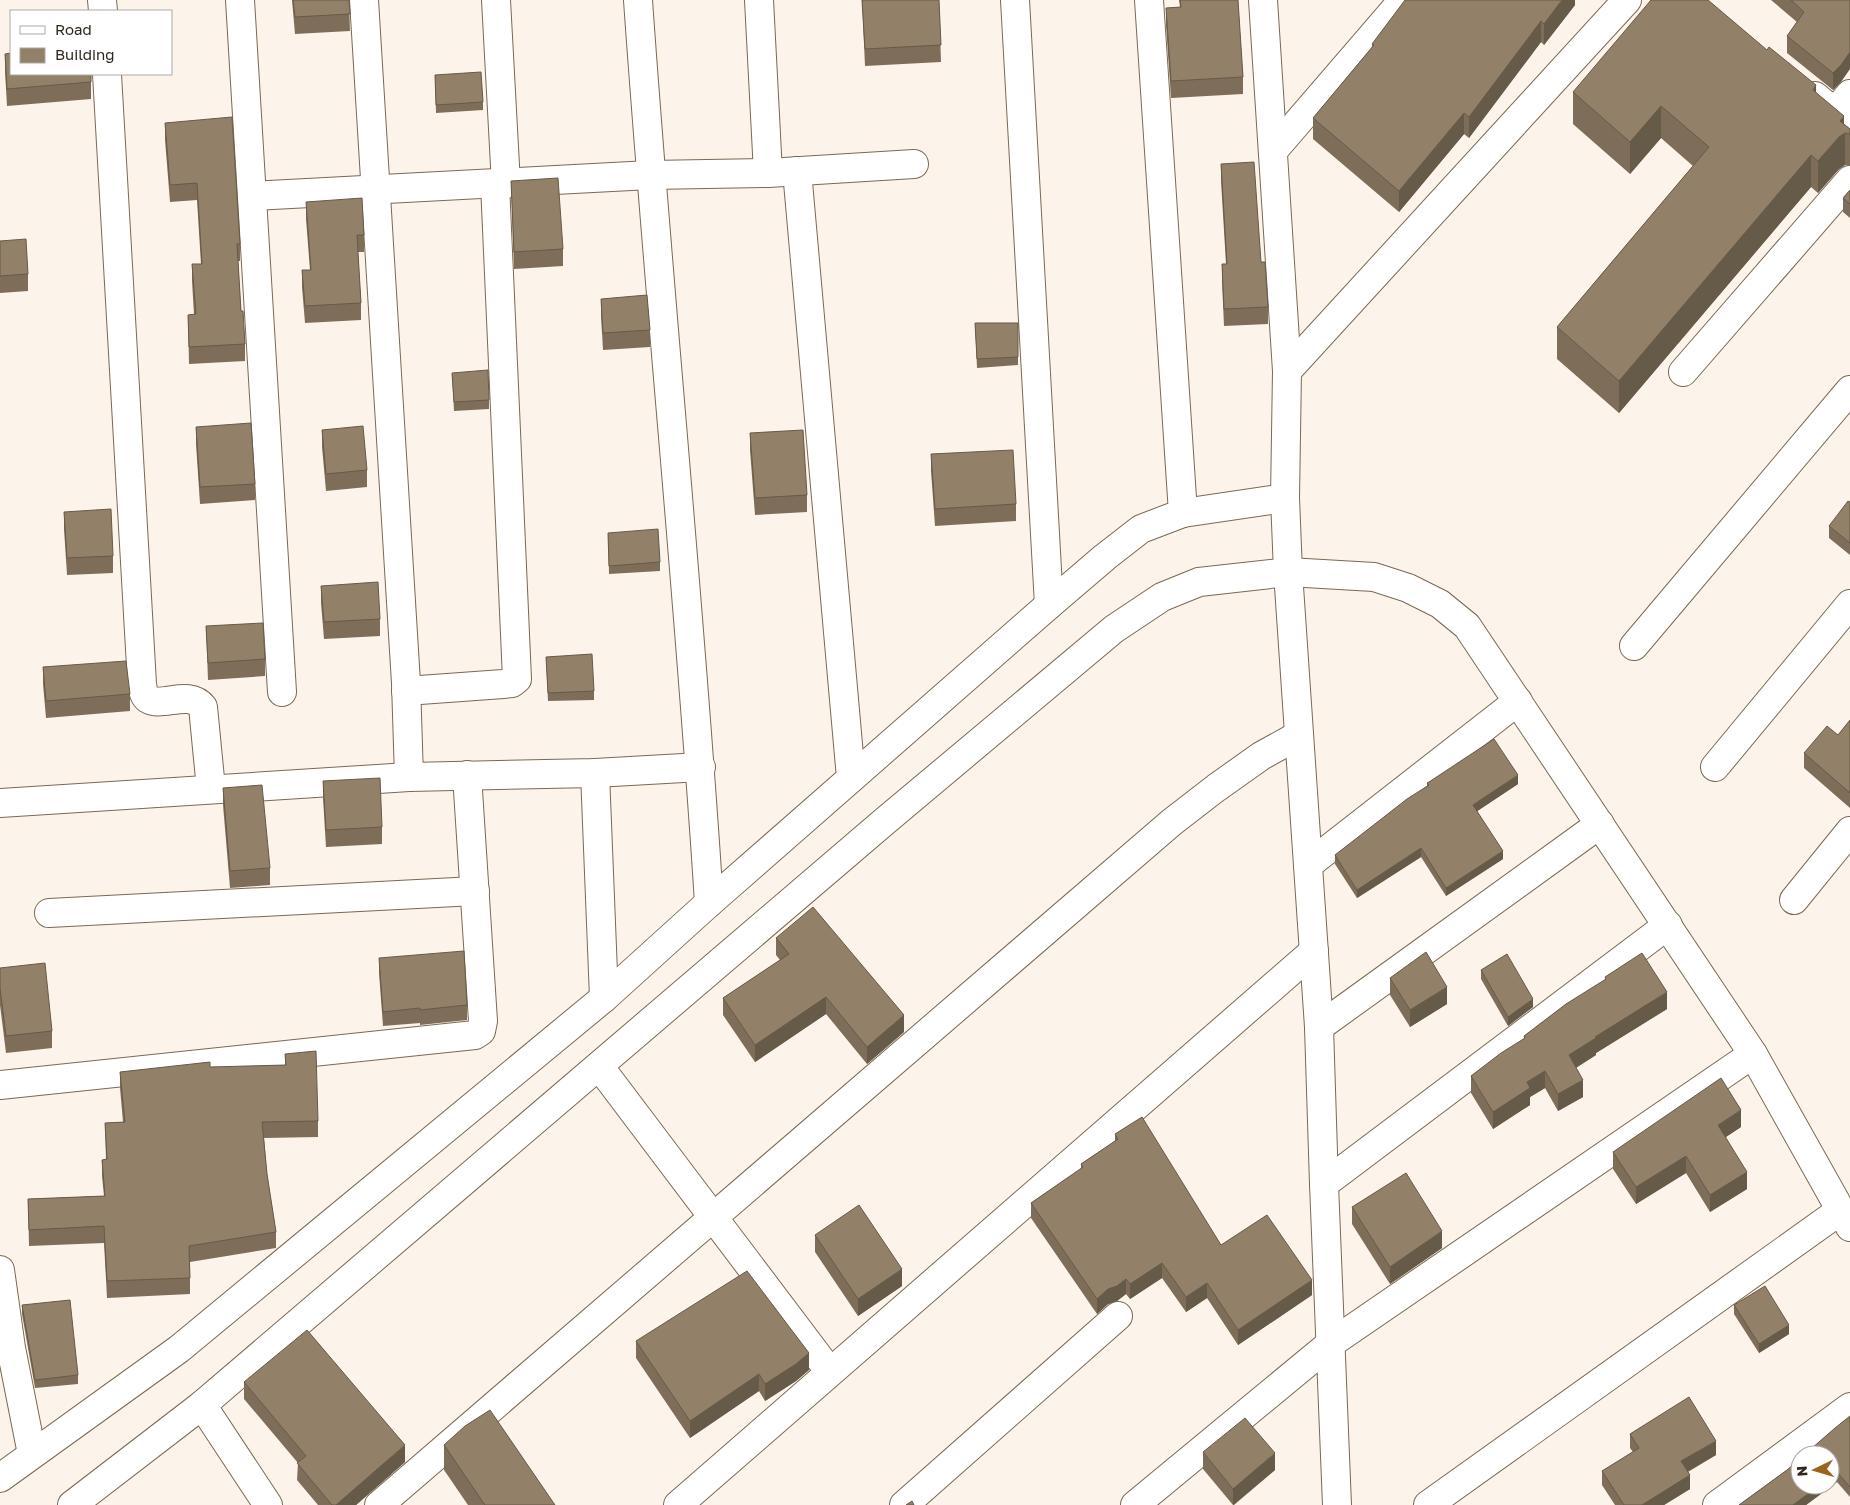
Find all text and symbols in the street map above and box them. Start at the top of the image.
legend [10,10,172,75]
text: Road [55,20,92,38]
text: Building [55,45,115,63]
north arrow [1790,1445,1840,1495]
text: N [1793,1465,1810,1477]

